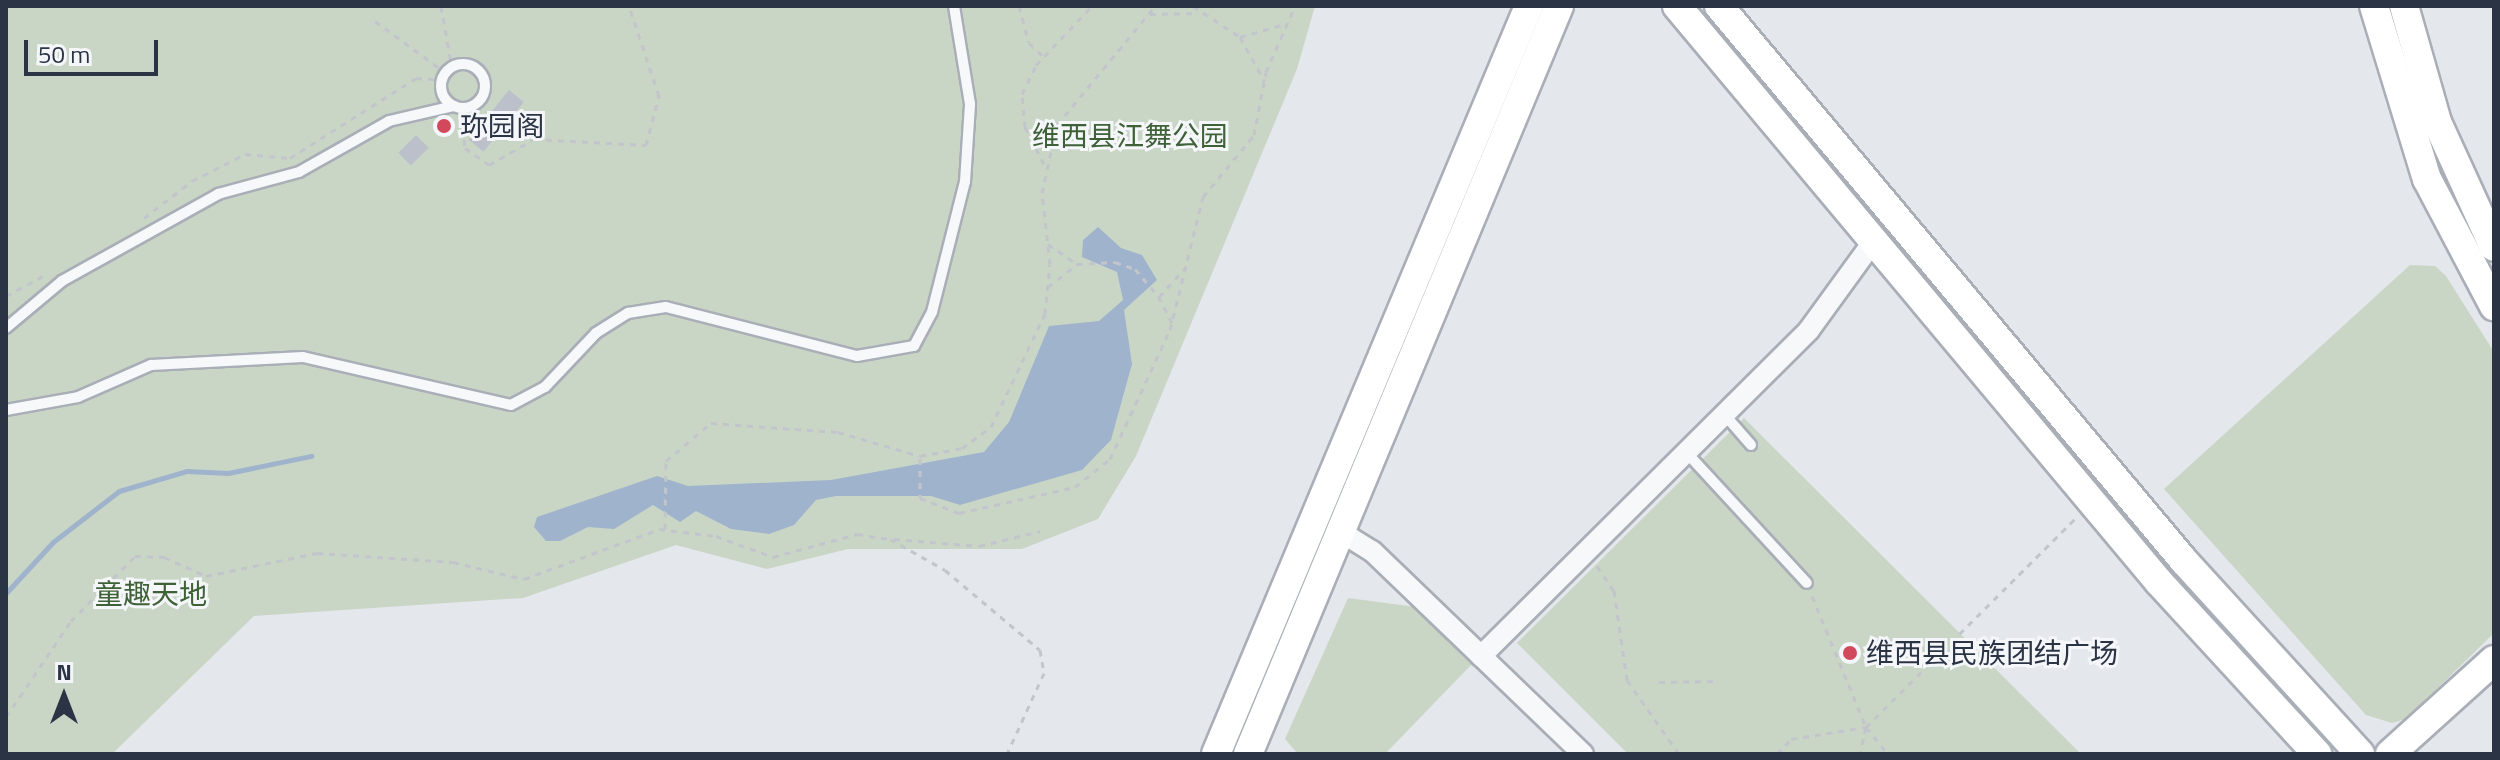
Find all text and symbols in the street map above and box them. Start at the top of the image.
scale bar [28,24,162,74]
text: 50 m [38,36,90,72]
place label: 珎园阁 [460,109,544,143]
marker: 珎园阁 [435,117,453,135]
park label: 维西县江舞公园 [1032,119,1228,153]
park label: 童趣天地 [95,577,207,611]
place label: 维西县民族团结广场 [1866,636,2118,670]
marker: 维西县民族团结广场 [1841,644,1859,662]
text: N [56,655,72,689]
north arrow [24,656,104,736]

